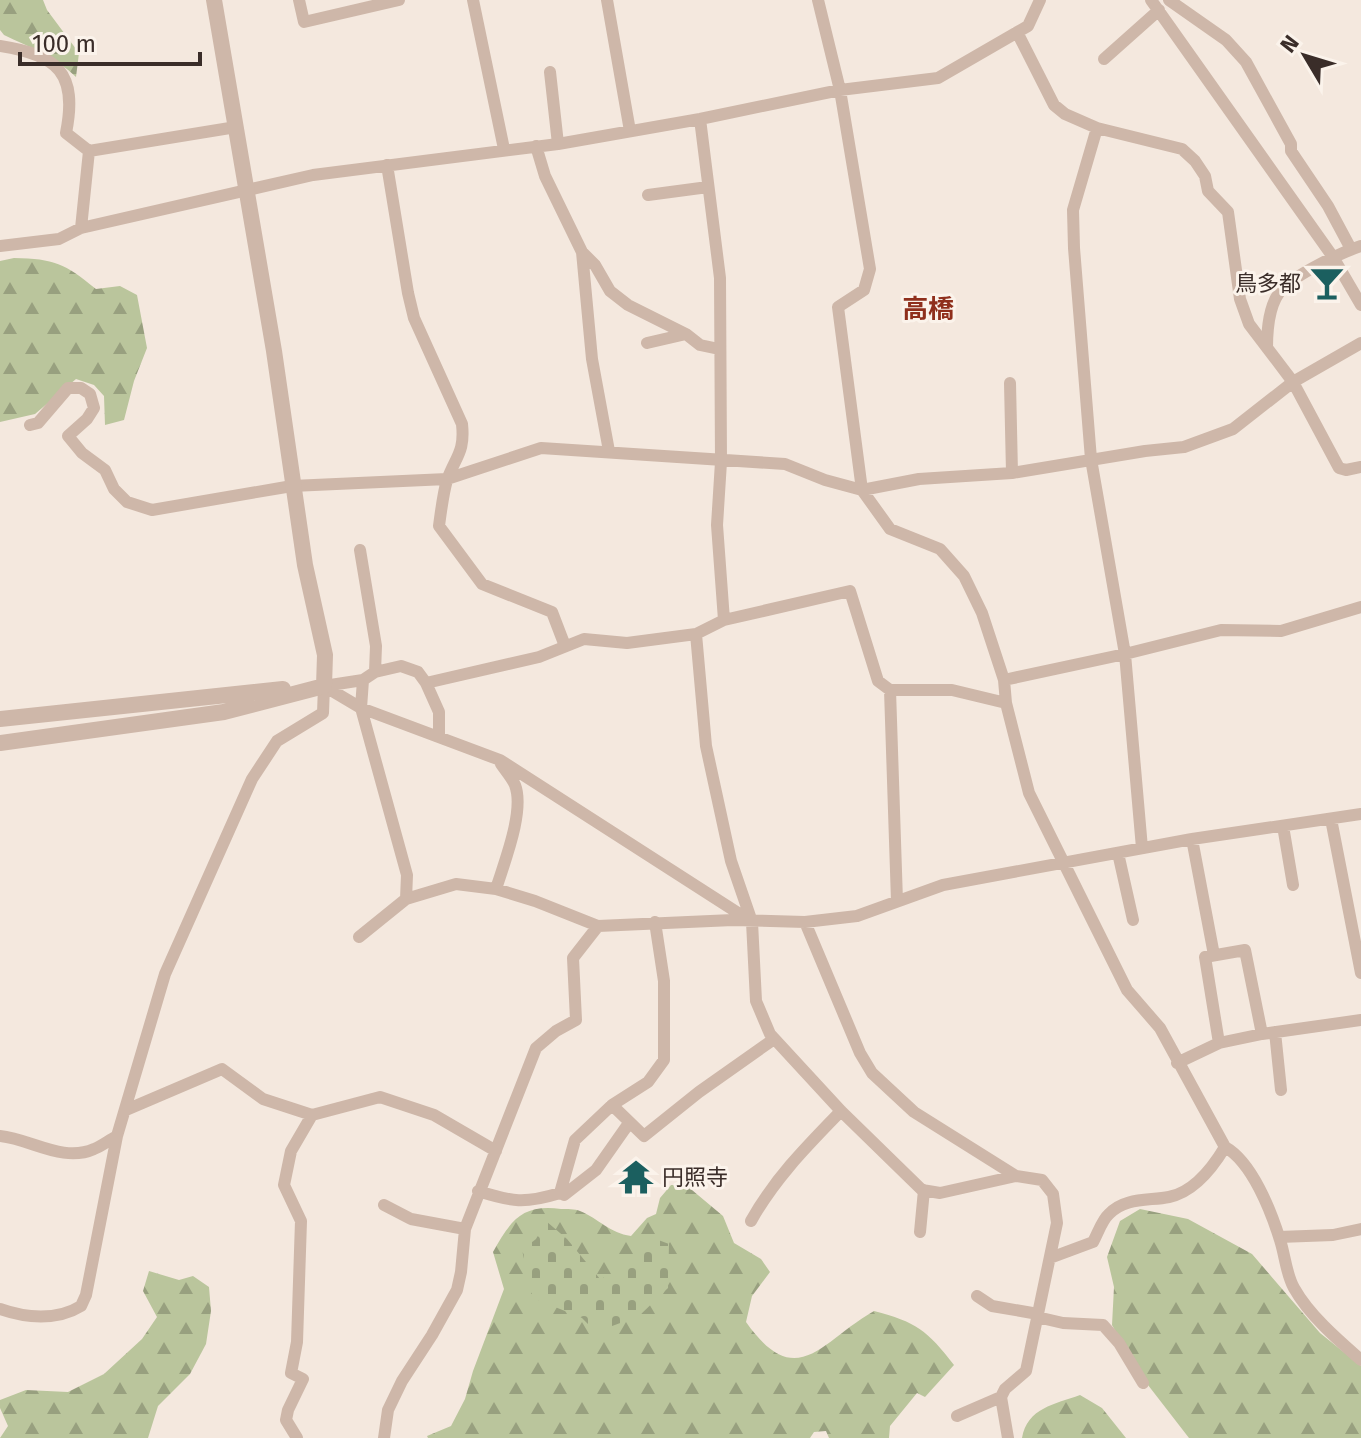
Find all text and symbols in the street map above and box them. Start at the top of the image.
scale bar [20,16,200,66]
north arrow [1265,16,1345,96]
text: 100 m [32,30,96,58]
text: N [1275,30,1305,58]
bar icon: 鳥多都 [1308,264,1346,302]
place label: 鳥多都 [1235,270,1301,297]
district label: 高橋 [902,294,954,325]
temple icon: 円照寺 [617,1158,655,1196]
place label: 円照寺 [662,1164,728,1191]

